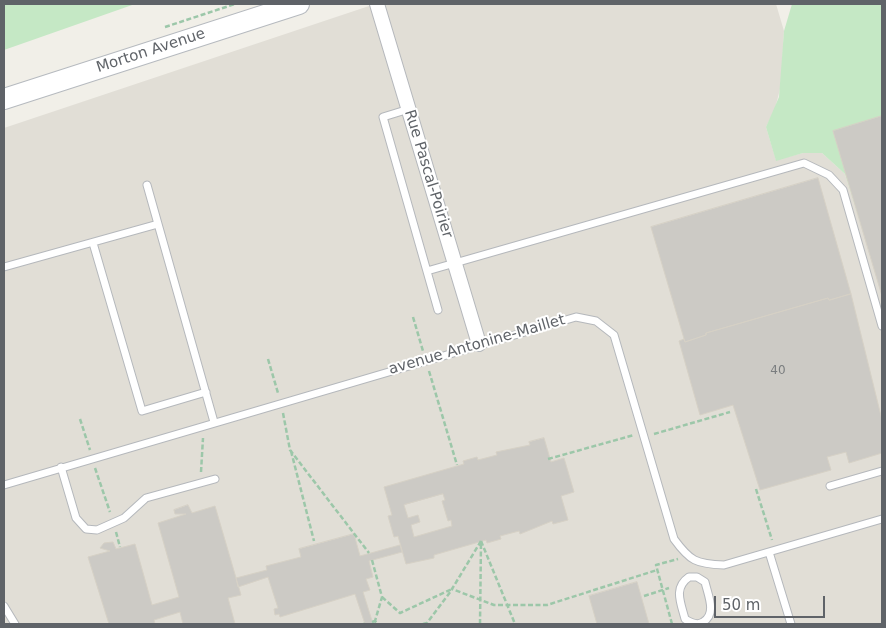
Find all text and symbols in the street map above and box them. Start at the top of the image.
street label: Morton Avenue [94,25,208,77]
street label: Rue Pascal-Poirier [400,108,456,240]
street label: avenue Antonine-Maillet [387,311,567,379]
house number: 40 [770,364,786,378]
scale bar [716,586,827,618]
text: 50 m [722,596,760,614]

